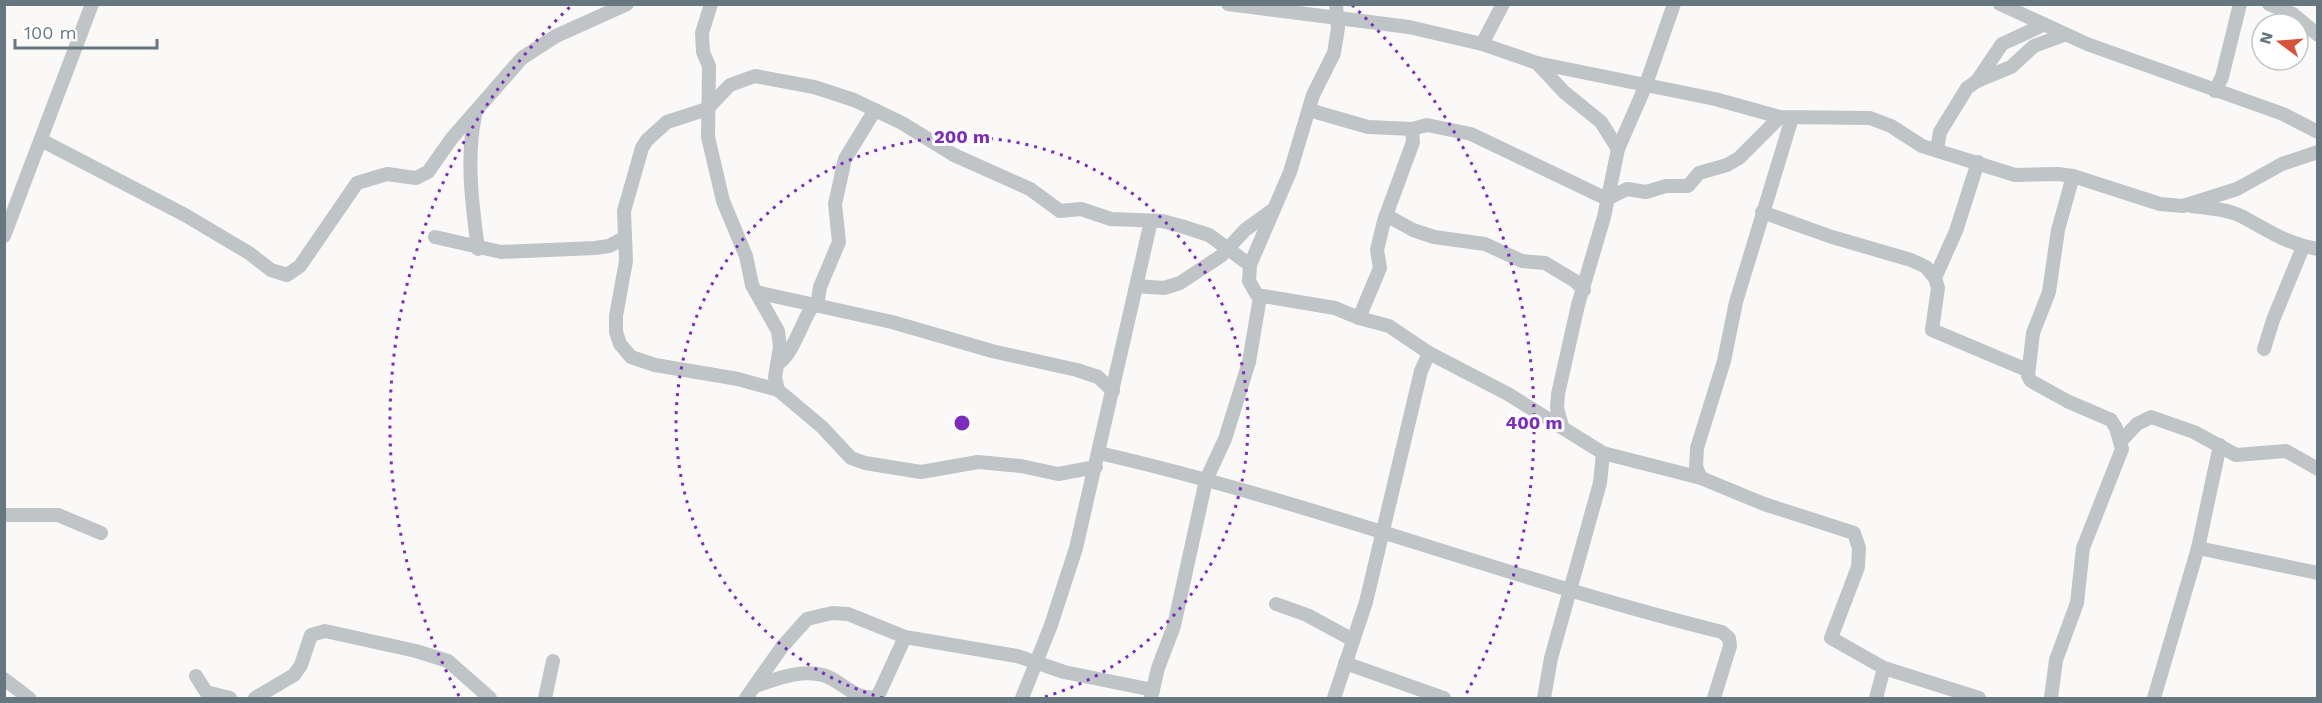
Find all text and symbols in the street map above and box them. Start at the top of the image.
scale bar [15,12,158,50]
north arrow [2250,12,2310,72]
text: 100 m [24,22,77,43]
text: N [2255,30,2277,46]
text: 200 m [934,126,990,147]
text: 400 m [1506,412,1562,433]
centre of rings [952,413,972,433]

